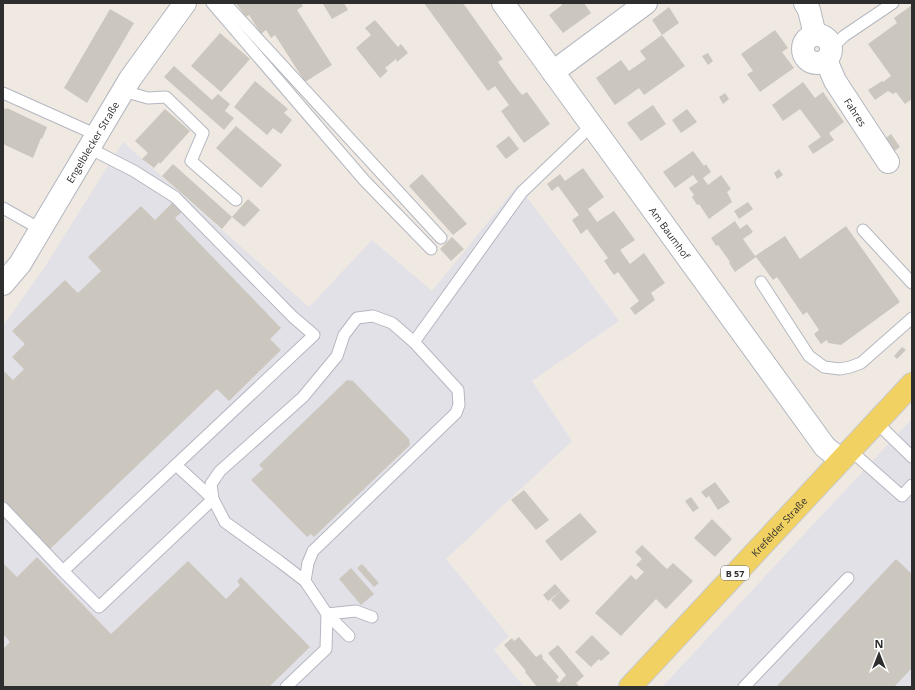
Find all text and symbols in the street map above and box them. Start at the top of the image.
street label: Fahres [841,95,870,129]
street label: Engelblecker Straße [63,98,122,186]
street label: Am Baumhof [646,204,694,262]
street label: Krefelder Straße [748,494,811,559]
road number: B 57 [721,566,749,580]
north arrow [859,634,899,674]
text: N [875,636,883,651]

